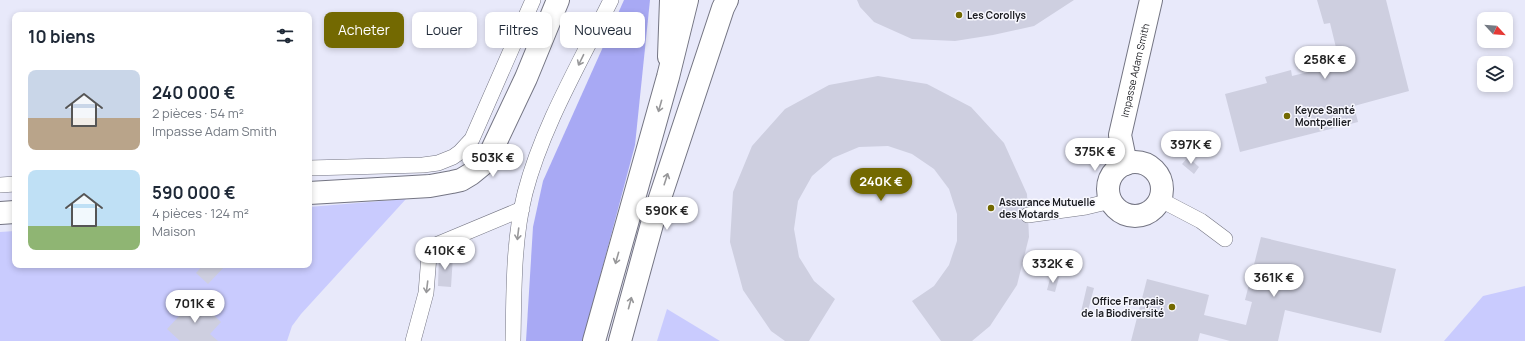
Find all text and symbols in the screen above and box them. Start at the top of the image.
place label: Les Corollys [967,8,1027,22]
marker: Les Corollys [954,10,964,20]
chip: Acheter [324,12,404,48]
chip: Louer [412,12,477,48]
chip: Filtres [485,12,552,48]
chip: Nouveau [560,12,645,48]
north arrow [1477,12,1513,48]
map controls [1477,12,1513,92]
street label: Impasse Adam Smith [1117,22,1152,119]
text: 10 biens [28,25,95,48]
icon: filters [274,25,296,47]
pin: 258K € [1292,46,1358,80]
text: 258K € [1304,50,1346,68]
one-way arrow [577,54,584,66]
button: layers [1477,56,1513,92]
text: 240 000 € [152,81,235,104]
icon: home [60,86,108,134]
one-way arrow [656,99,663,112]
place label: Keyce Santé Montpellier [1295,103,1355,129]
text: 2 pièces · 54 m² [152,104,244,122]
marker: Keyce Santé Montpellier [1282,111,1292,121]
text: Impasse Adam Smith [152,122,277,140]
pin: 397K € [1158,131,1224,165]
text: 397K € [1170,135,1212,153]
pin: 375K € [1062,138,1128,172]
text: 375K € [1074,142,1116,160]
pin: 503K € [460,144,526,178]
text: 503K € [471,148,515,166]
pin: 240K € [848,168,914,202]
one-way arrow [663,172,670,185]
text: 240K € [859,172,903,190]
text: 590 000 € [152,181,236,204]
icon: home [60,186,108,234]
place label: Assurance Mutuelle des Motards [999,195,1095,221]
pin: 590K € [634,197,700,231]
text: 590K € [645,201,689,219]
marker: Assurance Mutuelle des Motards [986,203,996,213]
text: 4 pièces · 124 m² [152,204,249,222]
text: Maison [152,222,195,240]
one-way arrow [514,227,522,240]
pin: 410K € [412,237,478,271]
text: 410K € [424,241,466,259]
pin: 332K € [1020,250,1086,284]
one-way arrow [613,251,620,264]
text: 332K € [1032,254,1074,272]
pin: 361K € [1241,264,1307,298]
text: 361K € [1254,268,1294,286]
one-way arrow [423,280,430,293]
pin: 701K € [162,290,228,324]
text: 701K € [175,294,215,312]
place label: Office Français de la Biodiversité [1081,294,1165,320]
one-way arrow [627,297,634,310]
marker: Office Français de la Biodiversité [1167,302,1177,312]

